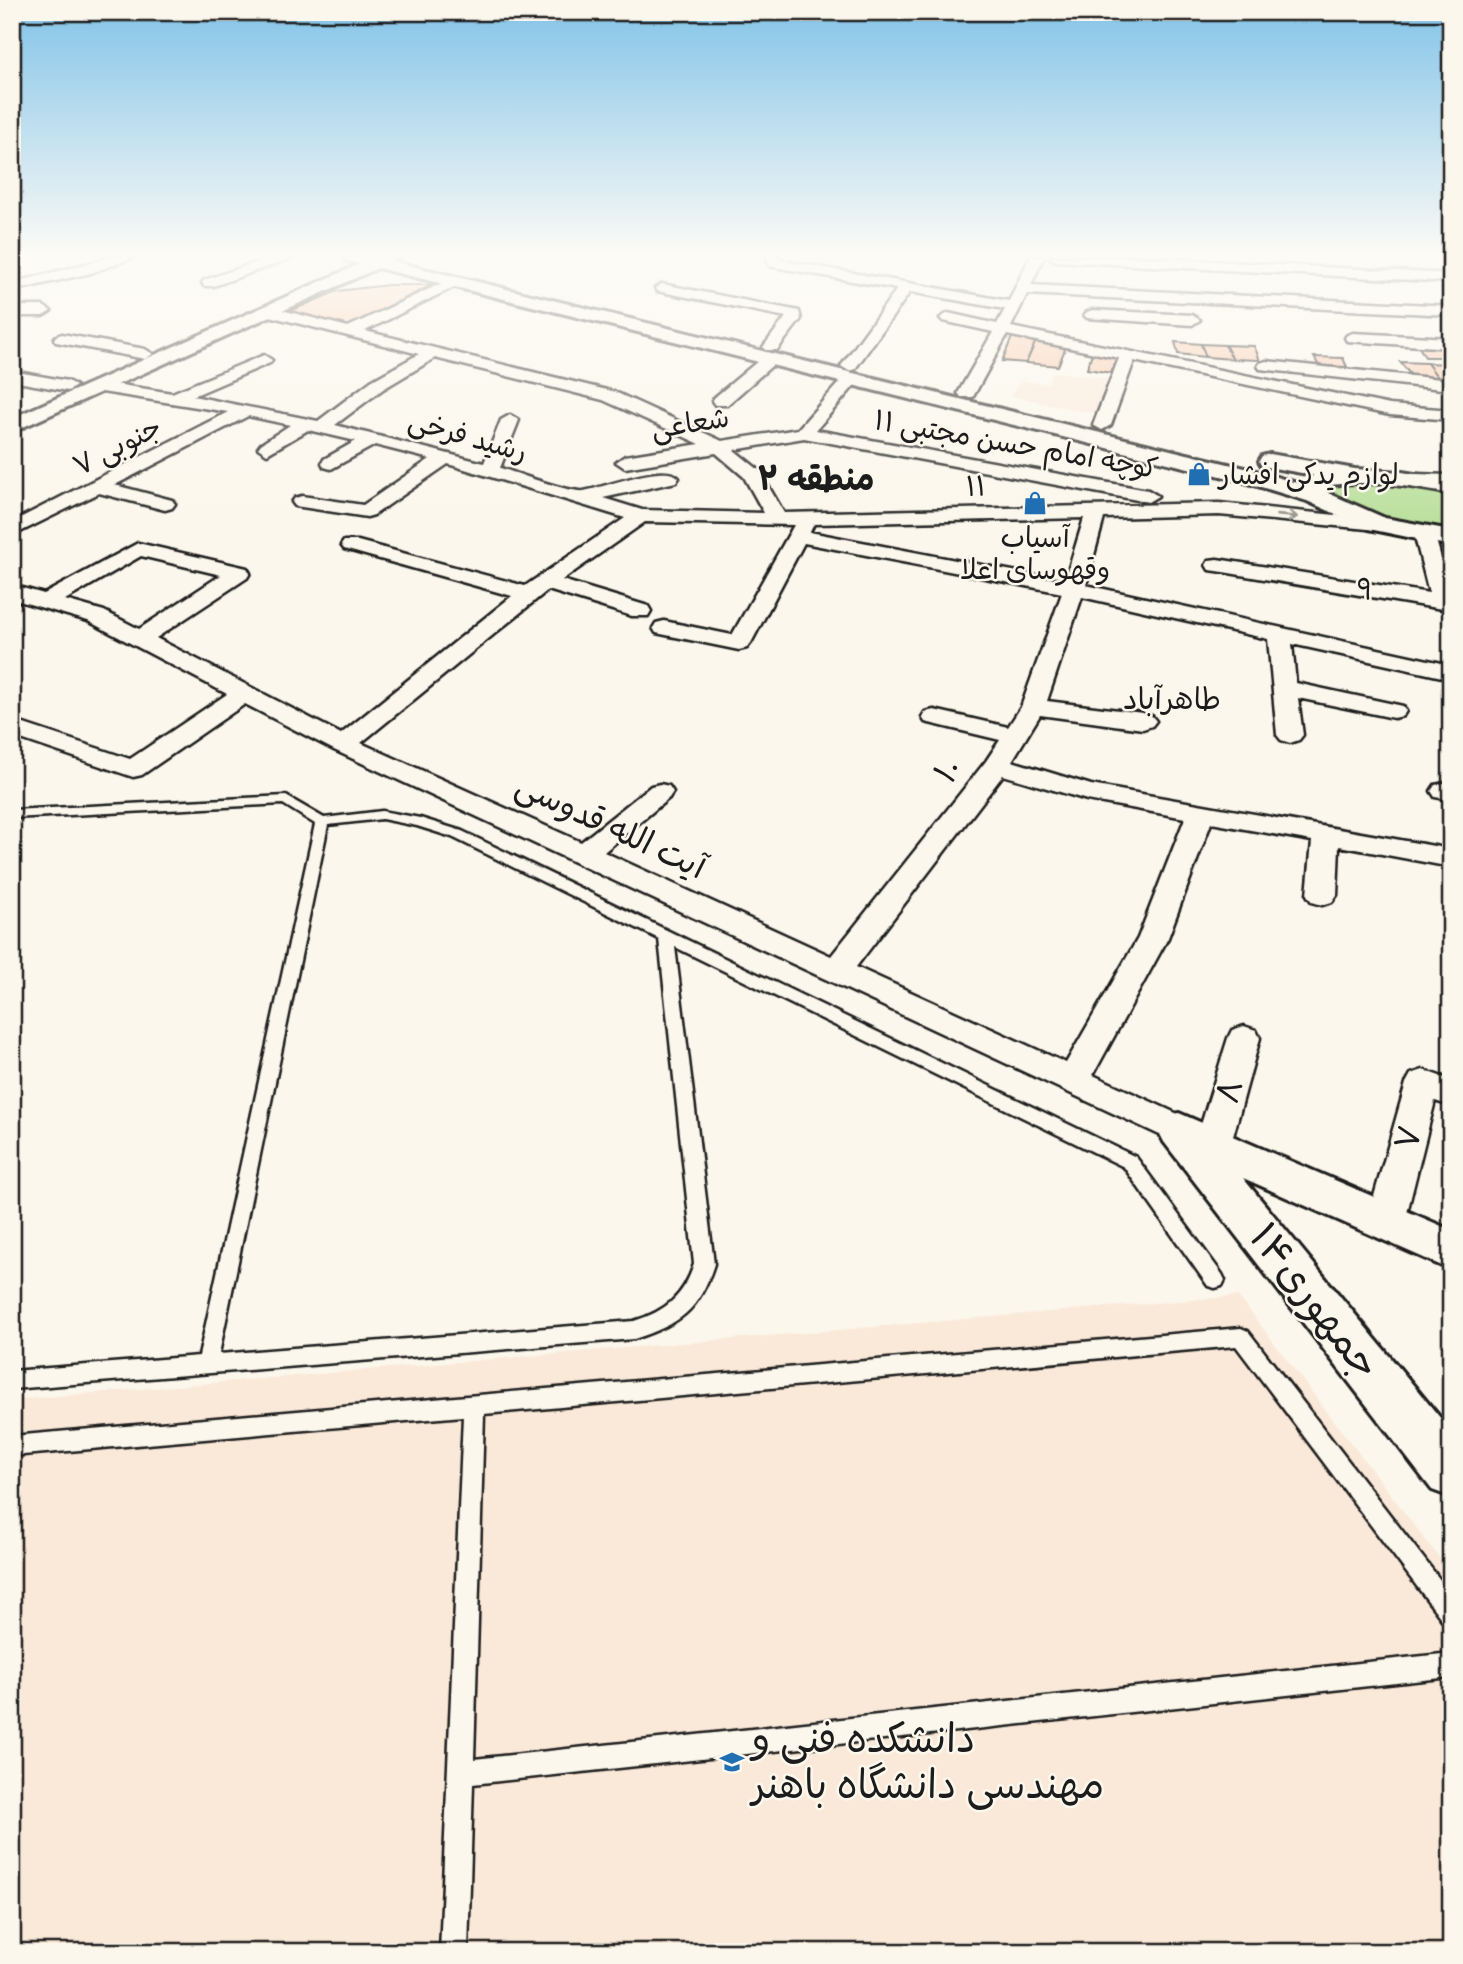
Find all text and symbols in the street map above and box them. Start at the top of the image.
street label: شعاعی [648,400,732,446]
street label: رشید فرخی [405,402,531,470]
street label: کوچه امام حسن مجتبی ۱۱ [871,402,1161,486]
street label: ۷ جنوبی [67,409,168,484]
place label: لوازم یدکی افشار [1217,457,1399,496]
district label: منطقه ۲ [757,458,875,500]
shop icon: لوازم یدکی افشار [1185,460,1213,488]
street label: ۱۱ [965,469,987,503]
shop icon: آسیاب وقهوسای اعلا [1021,489,1049,517]
one-way arrow [1275,510,1297,523]
place label: آسیاب وقهوسای اعلا [960,520,1110,587]
street label: ۹ [1354,570,1376,608]
district label: طاهرآباد [1123,680,1221,718]
street label: ۱۰ [924,748,972,792]
street label: آیت الله قدوسی [509,764,715,889]
street label: ۸ [1206,1074,1252,1108]
street label: ۷ [1385,1121,1431,1155]
street label: جمهوری۱۴ [1238,1213,1391,1390]
place label: دانشکده فنی و مهندسی دانشگاه باهنر [749,1714,1104,1810]
school or university icon: دانشکده فنی و مهندسی دانشگاه باهنر [718,1748,746,1776]

